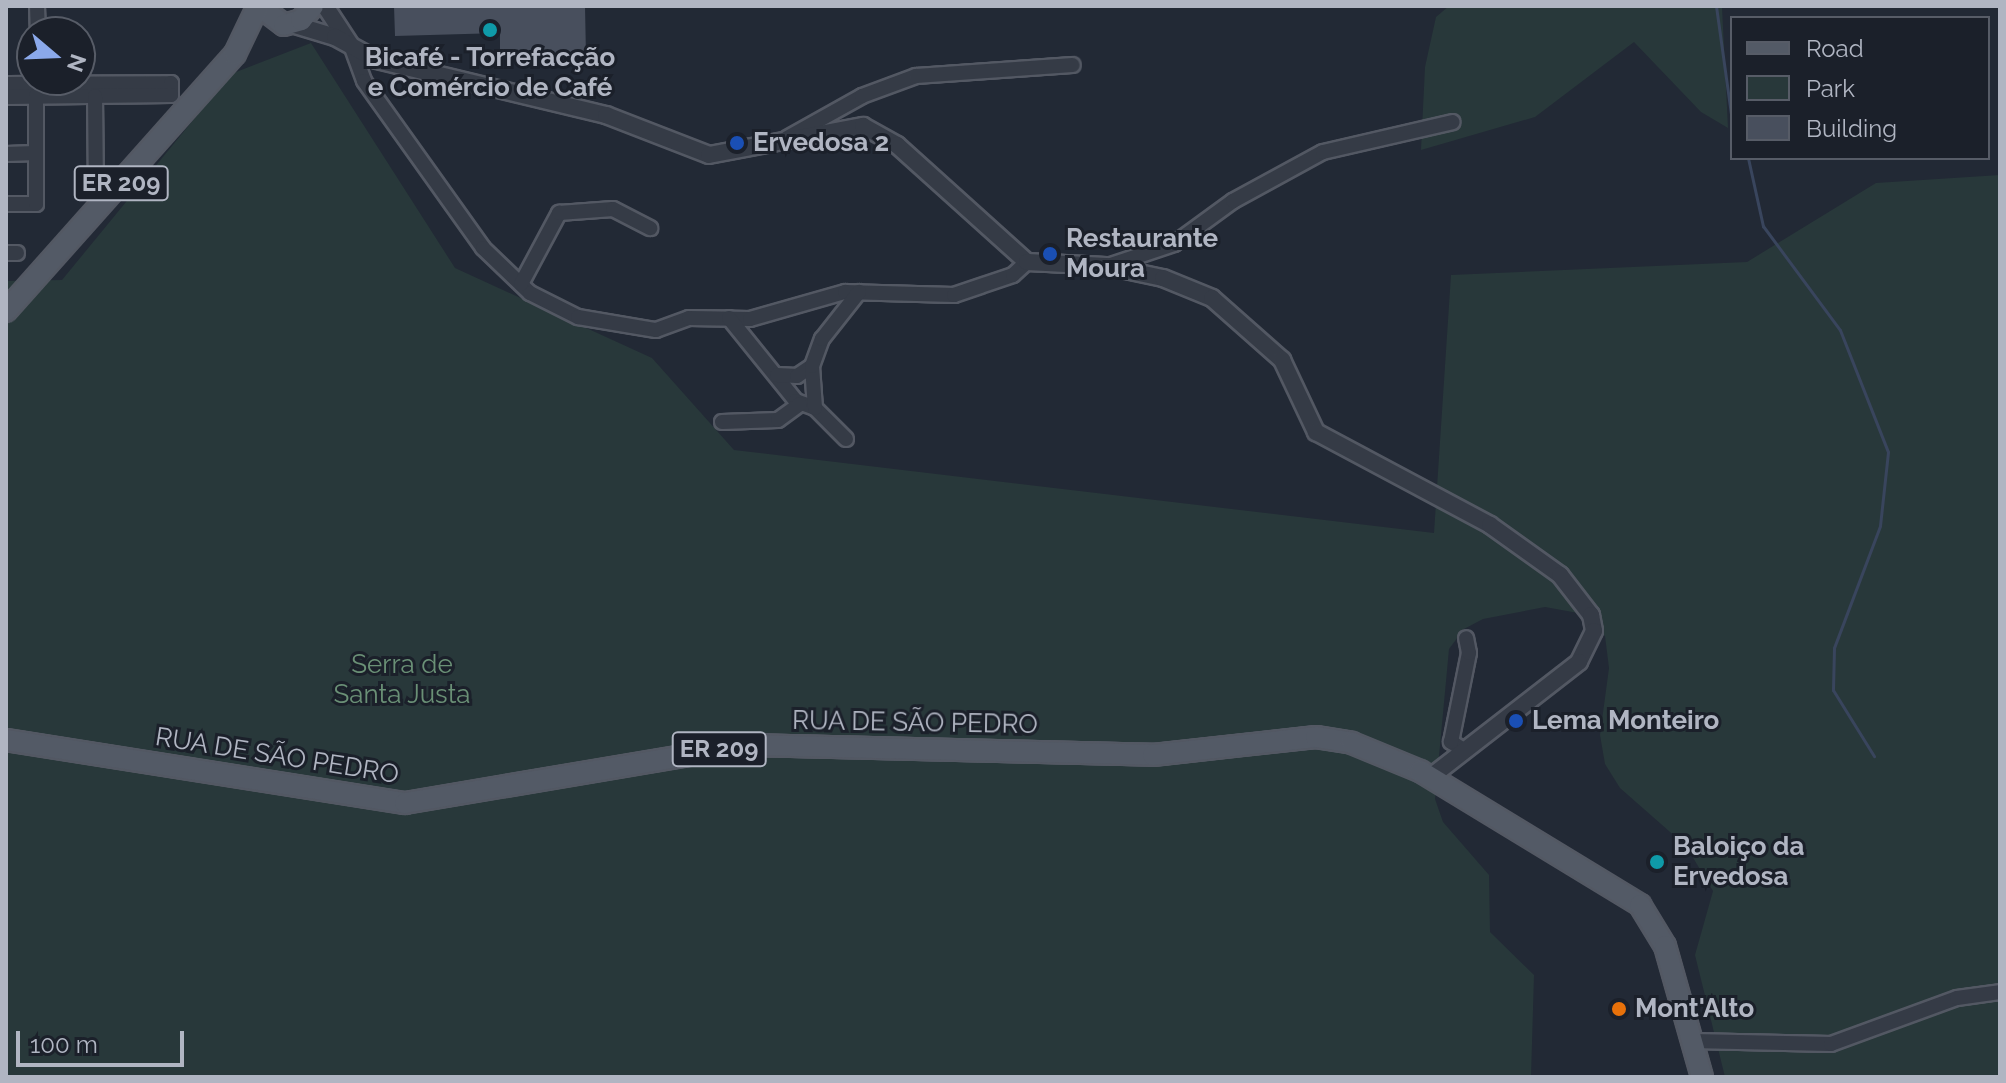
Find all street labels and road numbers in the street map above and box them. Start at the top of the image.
road number: ER 209 [73,163,169,203]
street label: RUA DE SÃO PEDRO [791,705,1039,741]
street label: RUA DE SÃO PEDRO [153,721,401,791]
road number: ER 209 [671,729,767,769]

